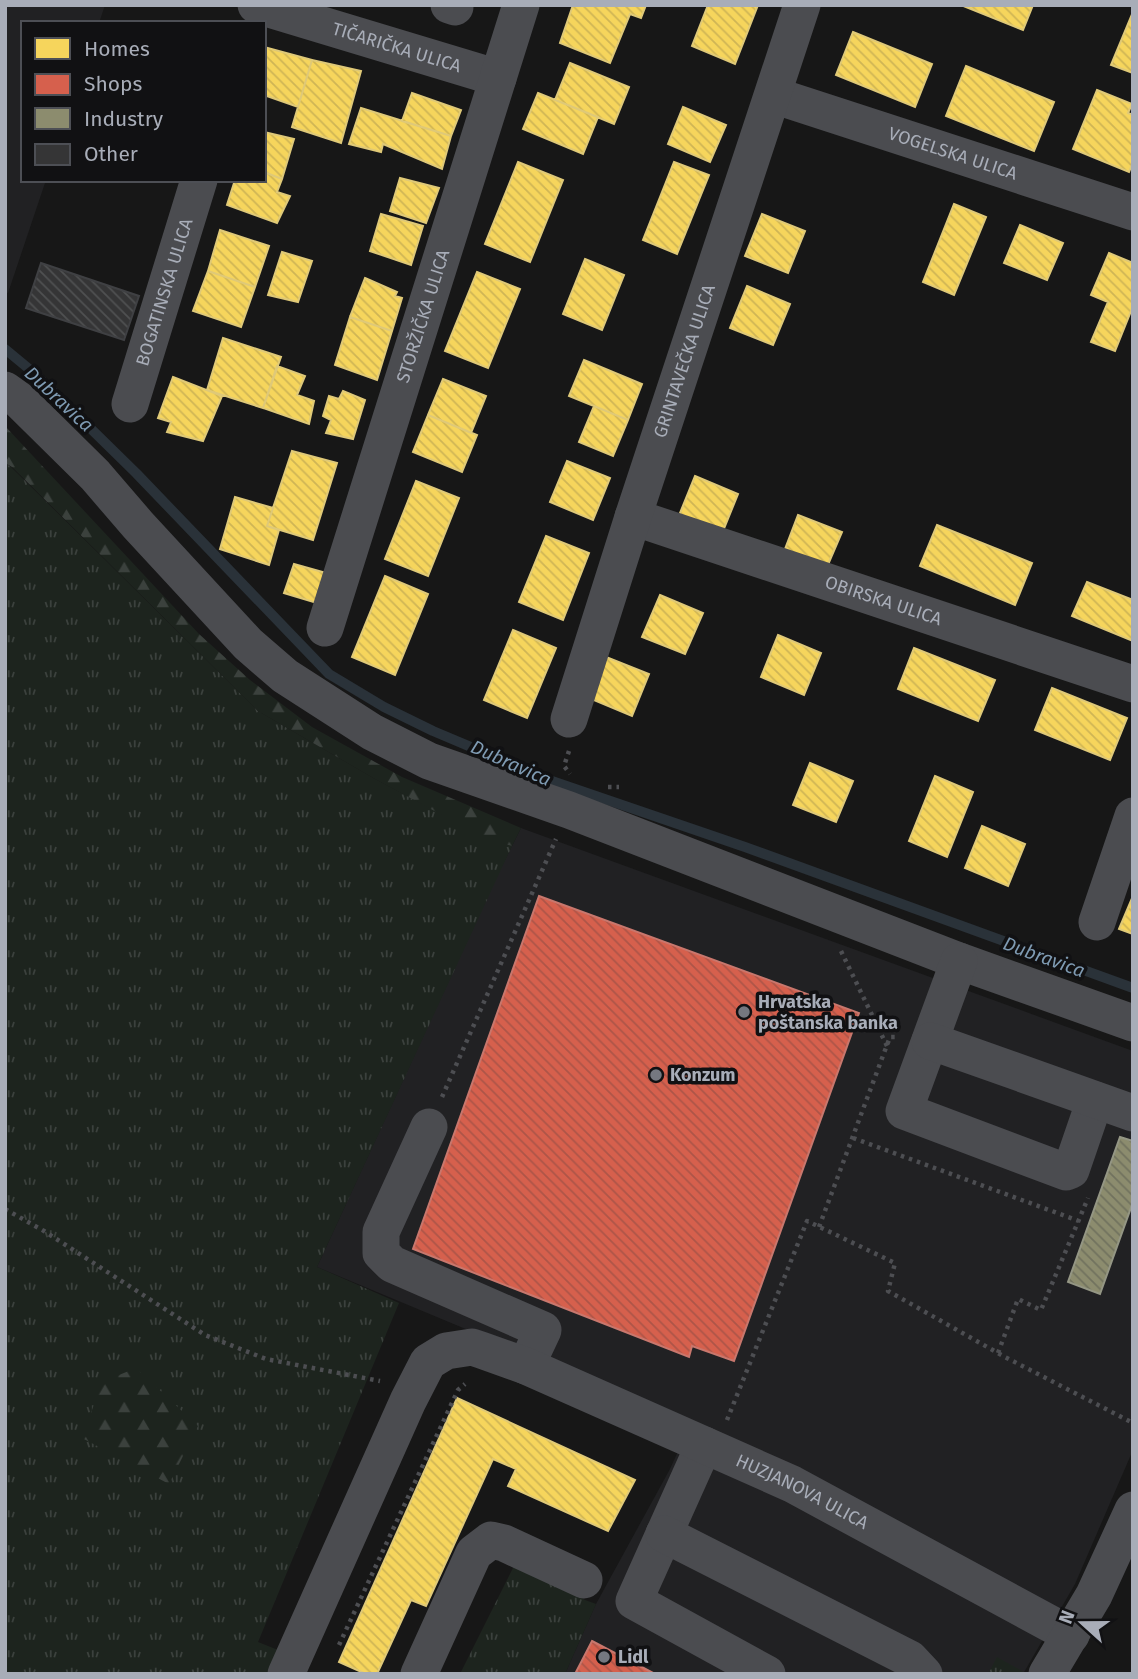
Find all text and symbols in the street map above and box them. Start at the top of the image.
street label: TIČARIČKA ULICA [330,18,465,77]
legend [21,21,266,182]
text: Homes [84,36,150,62]
text: Shops [84,71,142,97]
text: Industry [84,106,164,132]
street label: VOGELSKA ULICA [886,122,1021,185]
text: Other [84,141,138,167]
street label: BOGATINSKA ULICA [131,215,198,369]
street label: STORŽIČKA ULICA [392,246,455,385]
street label: GRINTAVEČKA ULICA [649,281,720,441]
water label: Dubravica [20,361,98,437]
street label: OBIRSKA ULICA [822,571,945,631]
water label: Dubravica [467,735,555,791]
water label: Dubravica [1000,932,1088,982]
place label: Hrvatska poštanska banka [758,991,898,1034]
marker: Hrvatska poštanska banka [736,1004,752,1020]
place label: Konzum [670,1064,736,1086]
marker: Konzum [648,1067,664,1083]
street label: HUZJANOVA ULICA [733,1450,873,1535]
north arrow [1047,1588,1117,1658]
text: N [1054,1607,1080,1627]
place label: Lidl [618,1646,649,1668]
marker: Lidl [596,1649,612,1665]

